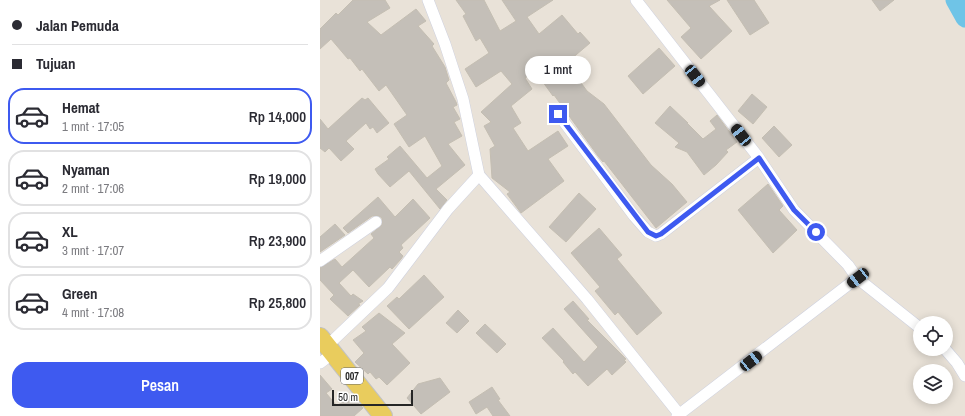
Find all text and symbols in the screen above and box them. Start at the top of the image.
text: Jalan Pemuda [36,15,119,36]
text: Tujuan [36,53,75,74]
callout: 1 mnt [525,56,591,84]
text: 1 mnt [544,61,572,78]
car [683,63,707,89]
text: Hemat [62,97,100,118]
icon: car [14,98,50,134]
route end [549,105,567,123]
text: Rp 14,000 [249,106,306,127]
text: 1 mnt · 17:05 [62,118,124,135]
car [729,122,753,148]
text: Nyaman [62,159,110,180]
icon: car [14,160,50,196]
text: Rp 19,000 [249,168,306,189]
text: 2 mnt · 17:06 [62,180,124,197]
text: XL [62,221,78,242]
icon: car [14,222,50,258]
route start [807,223,825,241]
text: Rp 23,900 [249,230,306,251]
text: 3 mnt · 17:07 [62,242,124,259]
car [845,266,871,290]
text: Green [62,283,98,304]
icon: car [14,284,50,320]
text: Rp 25,800 [249,292,306,313]
text: 4 mnt · 17:08 [62,304,124,321]
map controls [913,316,953,404]
button: locate [913,316,953,356]
car [738,349,764,373]
button: Pesan [12,362,308,408]
button: layers [913,364,953,404]
road number: 007 [341,368,363,384]
scale bar [332,388,413,407]
text: 50 m [338,390,358,404]

